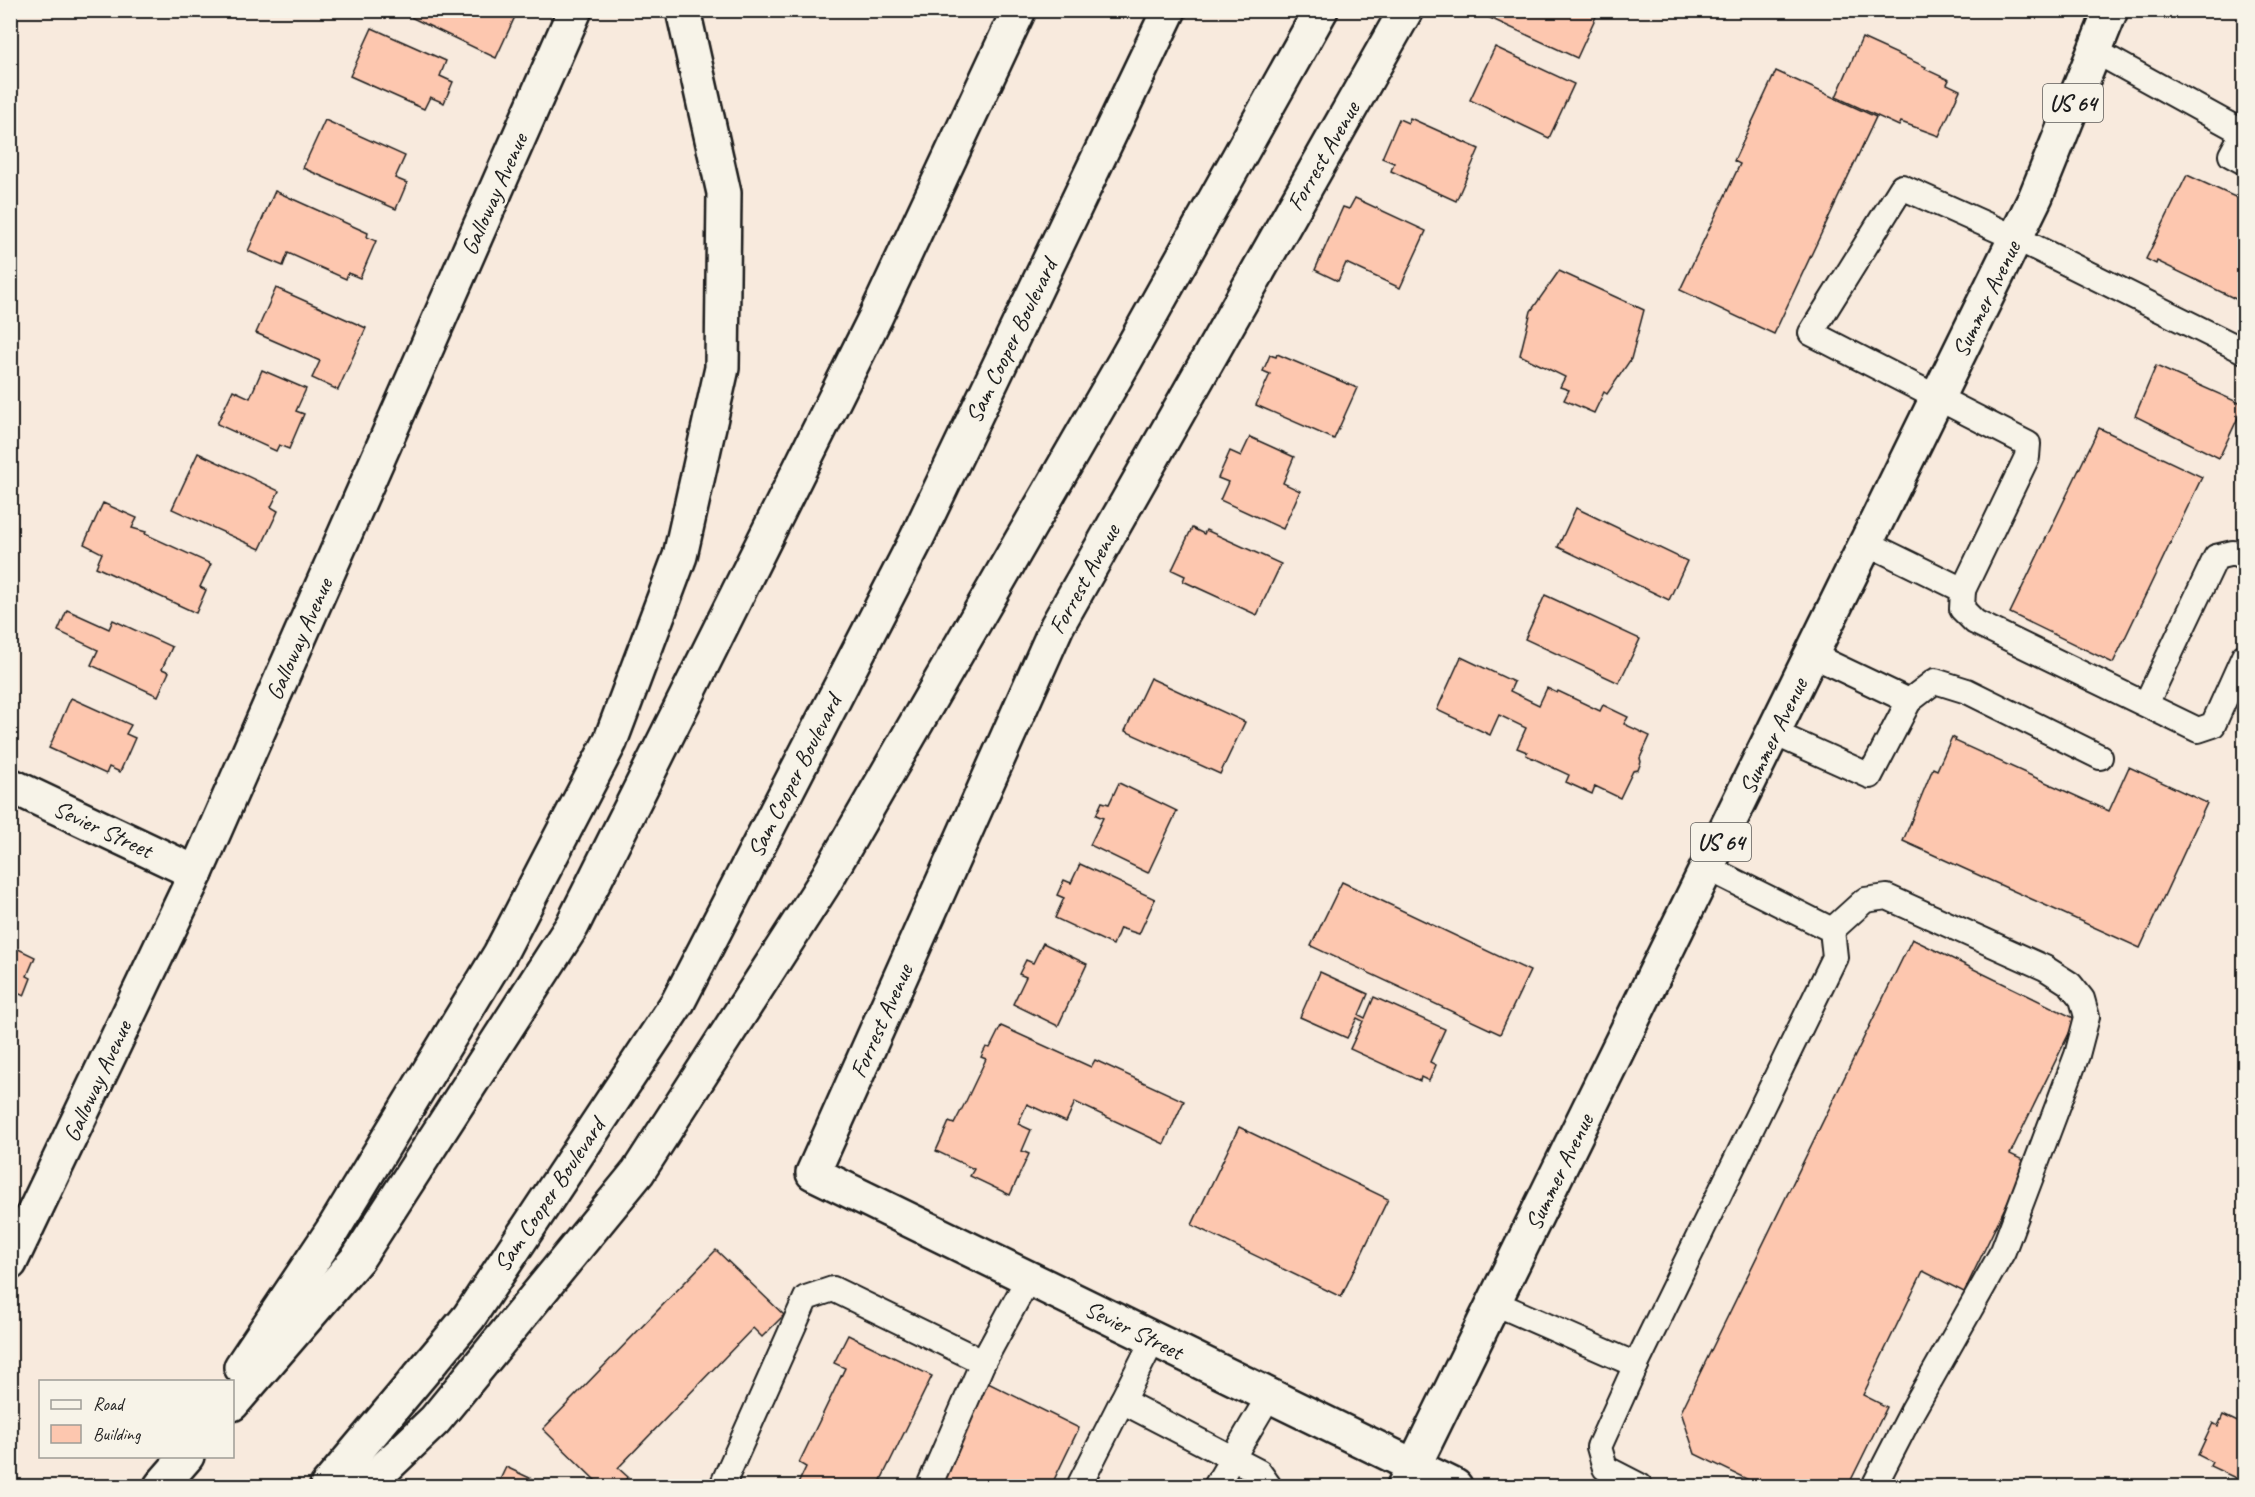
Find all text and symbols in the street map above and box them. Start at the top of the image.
road number: US 64 [2043,84,2103,122]
street label: Forrest Avenue [1280,94,1367,216]
street label: Galloway Avenue [454,126,535,260]
street label: Summer Avenue [1945,234,2028,362]
street label: Sam Cooper Boulevard [958,251,1065,428]
street label: Forrest Avenue [1042,517,1128,639]
street label: Galloway Avenue [259,571,340,705]
street label: Summer Avenue [1732,671,1815,799]
street label: Sam Cooper Boulevard [740,687,849,862]
street label: Sevier Street [49,793,159,866]
road number: US 64 [1691,823,1751,861]
street label: Forrest Avenue [843,958,920,1082]
street label: Galloway Avenue [56,1014,139,1146]
street label: Summer Avenue [1518,1107,1601,1235]
street label: Sam Cooper Boulevard [487,1110,613,1277]
street label: Sevier Street [1080,1293,1190,1367]
legend [39,1380,234,1458]
text: Road [93,1393,126,1415]
text: Building [93,1423,142,1445]

